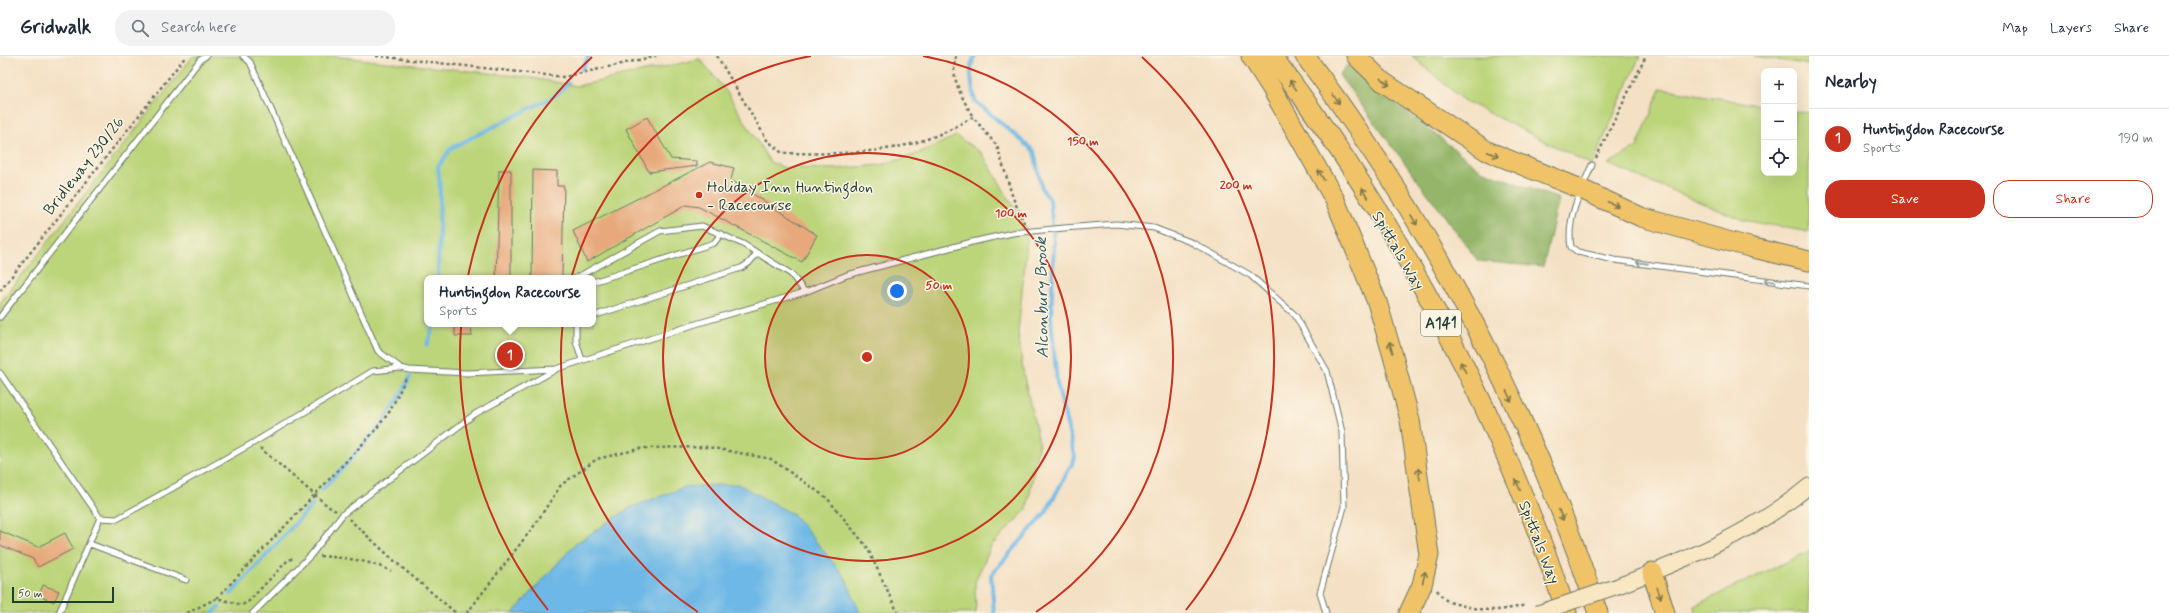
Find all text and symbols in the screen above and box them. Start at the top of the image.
search box [115,10,395,46]
text: Gridwalk [20,15,91,40]
icon: search [129,17,151,39]
text: Search here [161,18,237,38]
text: Map [2002,19,2028,37]
text: Layers [2050,19,2092,37]
text: Share [2114,19,2149,37]
map controls [1761,68,1797,176]
button: + [1761,68,1797,104]
text: Nearby [1825,71,1877,93]
one-way arrow [1379,78,1390,86]
one-way arrow [1289,80,1297,91]
one-way arrow [1332,93,1340,104]
button: − [1761,104,1797,140]
street label: Bridleway 230/26 [39,112,129,220]
text: Huntingdon Racecourse [1863,120,2004,140]
text: 1 [1835,130,1841,147]
text: 190 m [2118,130,2153,147]
text: 150 m [1067,134,1099,150]
button: locate [1761,140,1797,176]
text: Sports [1863,140,1901,157]
one-way arrow [1487,151,1499,158]
one-way arrow [1317,169,1324,181]
place label: Holiday Inn Huntingdon - Racecourse [707,177,873,216]
text: 200 m [1220,178,1253,194]
button: Save [1825,180,1985,218]
button: Share [1993,180,2153,218]
one-way arrow [1361,187,1369,199]
marker: Holiday Inn Huntingdon - Racecourse [694,190,704,200]
one-way arrow [1606,201,1618,208]
text: 100 m [995,206,1028,222]
street label: Spittals Way [1367,207,1429,294]
one-way arrow [1411,214,1419,226]
water label: Alconbury Brook [1030,236,1054,359]
one-way arrow [1636,259,1649,267]
popup [424,275,596,327]
one-way arrow [1764,277,1777,285]
text: 50 m [926,278,953,294]
your location [887,281,907,301]
text: Huntingdon Racecourse [439,283,581,303]
text: Sports [439,303,477,320]
road number: A141 [1421,310,1461,336]
pin: 1 [497,340,523,370]
one-way arrow [1387,341,1394,354]
centre of rings [860,350,874,364]
one-way arrow [1459,361,1466,373]
one-way arrow [1506,390,1513,402]
one-way arrow [1414,468,1422,481]
one-way arrow [1514,480,1521,492]
street label: Spittals Way [1513,498,1564,587]
one-way arrow [1558,508,1565,520]
one-way arrow [1420,571,1428,584]
scale bar [12,585,114,604]
one-way arrow [1656,586,1663,599]
text: 50 m [18,587,43,601]

